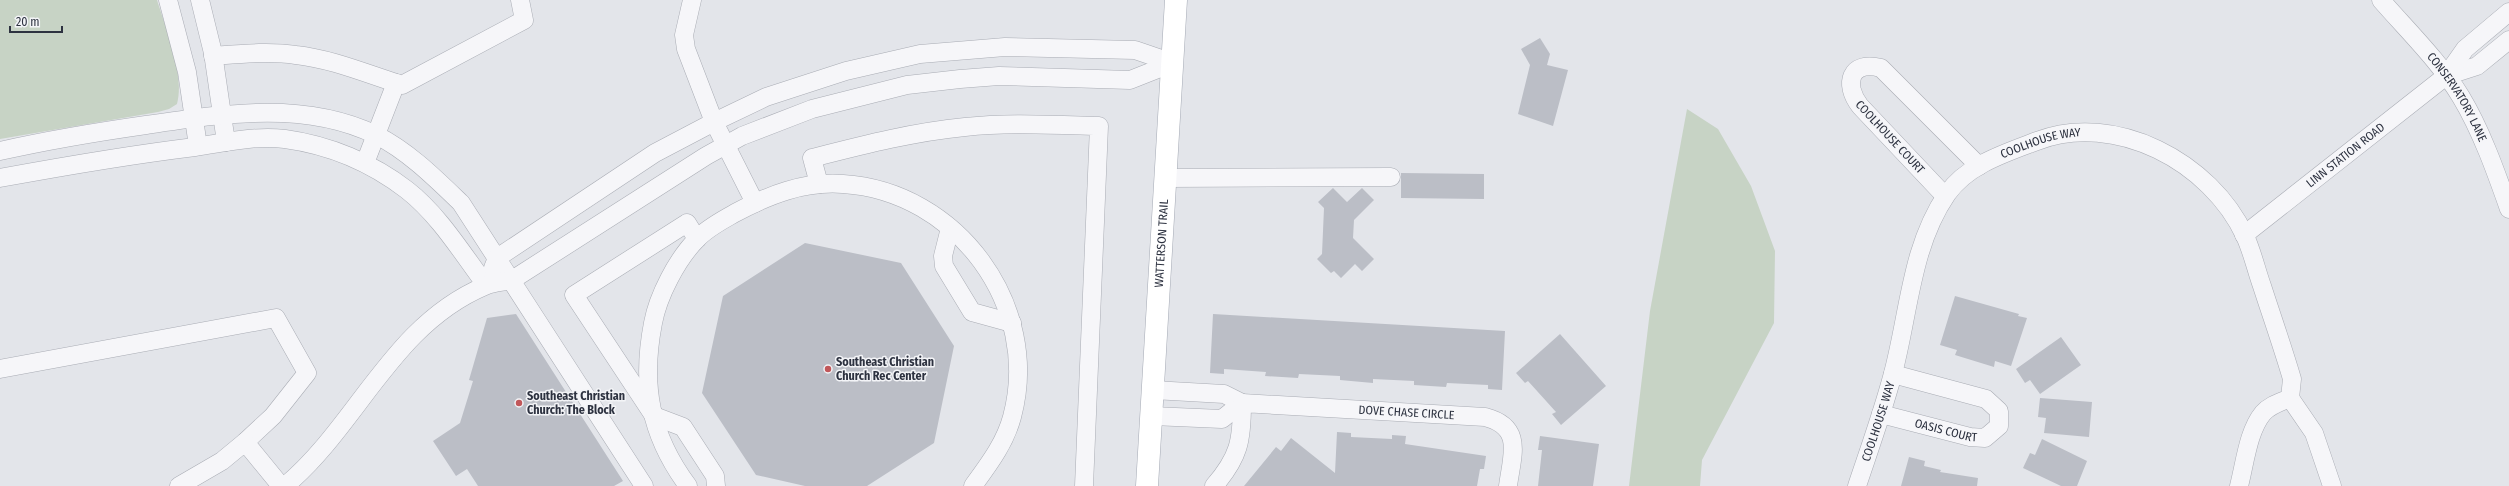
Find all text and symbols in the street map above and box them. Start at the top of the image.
scale bar [10,8,62,34]
text: 20 m [16,15,40,29]
street label: CONSERVATORY LANE [2424,50,2490,144]
street label: COOLHOUSE COURT [1853,98,1928,177]
street label: LINN STATION ROAD [2303,120,2387,190]
street label: COOLHOUSE WAY [1998,125,2081,161]
street label: WATTERSON TRAIL [1152,198,1171,288]
place label: Southeast Christian Church Rec Center [836,355,934,383]
marker: Southeast Christian Church Rec Center [823,364,833,374]
street label: COOLHOUSE WAY [1859,380,1897,463]
place label: Southeast Christian Church: The Block [527,389,625,417]
marker: Southeast Christian Church: The Block [514,398,524,408]
street label: DOVE CHASE CIRCLE [1358,403,1455,422]
street label: OASIS COURT [1913,416,1978,444]

